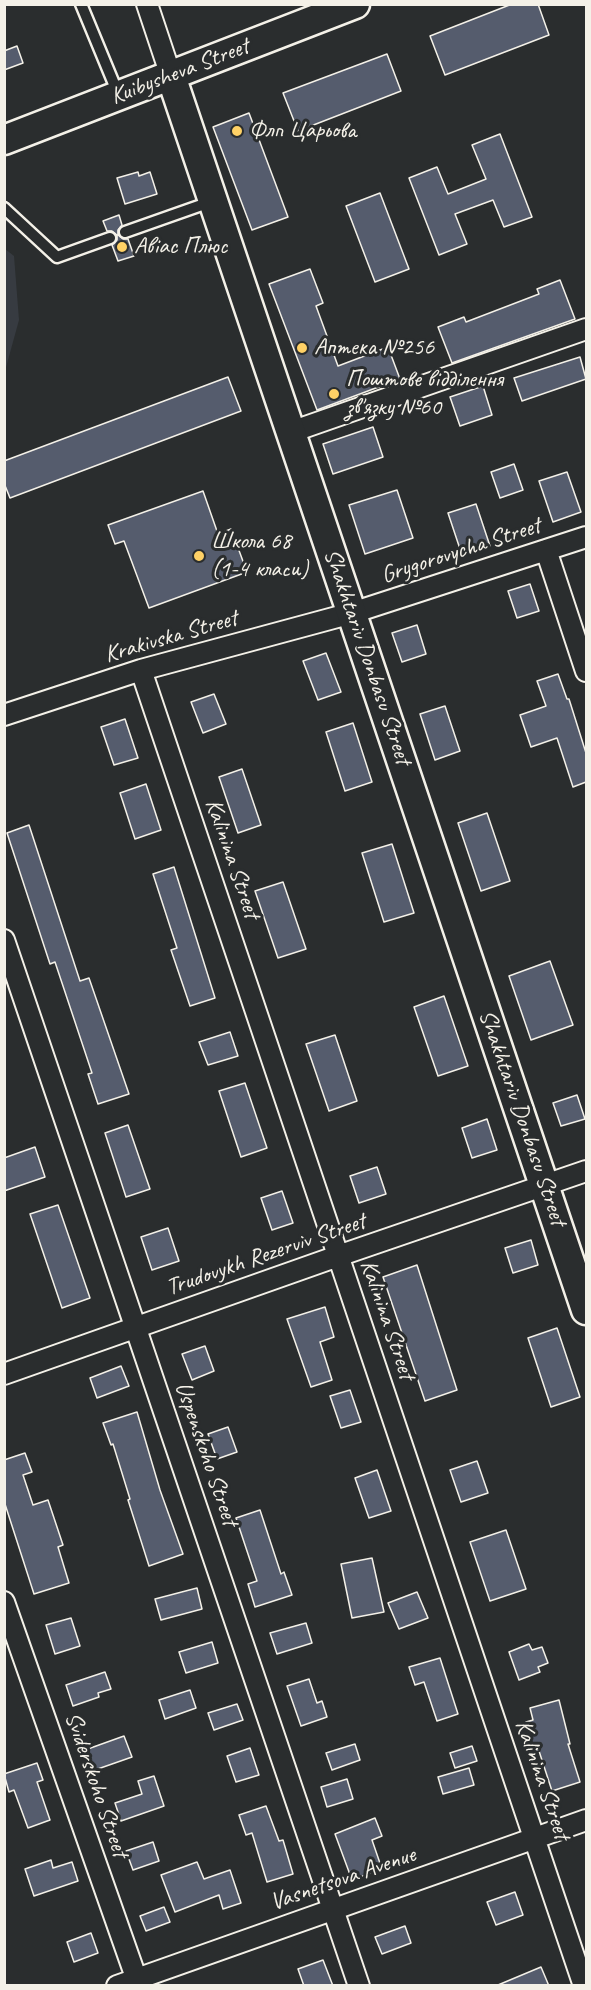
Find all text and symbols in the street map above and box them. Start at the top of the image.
street label: Kuibysheva Street [107,32,253,112]
place label: Флп Царьова [249,117,356,145]
marker: Флп Царьова [230,124,244,138]
place label: Авіас Плюс [134,233,227,261]
marker: Авіас Плюс [115,240,129,254]
place label: Аптека №256 [314,334,434,362]
marker: Аптека №256 [295,341,309,355]
place label: Поштове відділення зв'язку №60 [346,366,503,422]
marker: Поштове відділення зв'язку №60 [327,387,341,401]
street label: Grygorovycha Street [378,512,544,590]
place label: Школа 68 (1-4 класи) [211,528,308,584]
street label: Shakhtariv Donbasu Street [317,545,417,769]
marker: Школа 68 (1-4 класи) [192,549,206,563]
street label: Krakivska Street [101,604,241,670]
street label: Kalinina Street [198,795,266,923]
street label: Shakhtariv Donbasu Street [472,1006,572,1230]
street label: Trudovykh Rezerviv Street [163,1207,369,1303]
street label: Kalinina Street [353,1256,421,1384]
street label: Uspenskoho Street [168,1378,244,1530]
street label: Sviderskoho Street [58,1709,134,1861]
street label: Kalinina Street [508,1716,576,1844]
street label: Vasnetsova Avenue [267,1841,419,1917]

